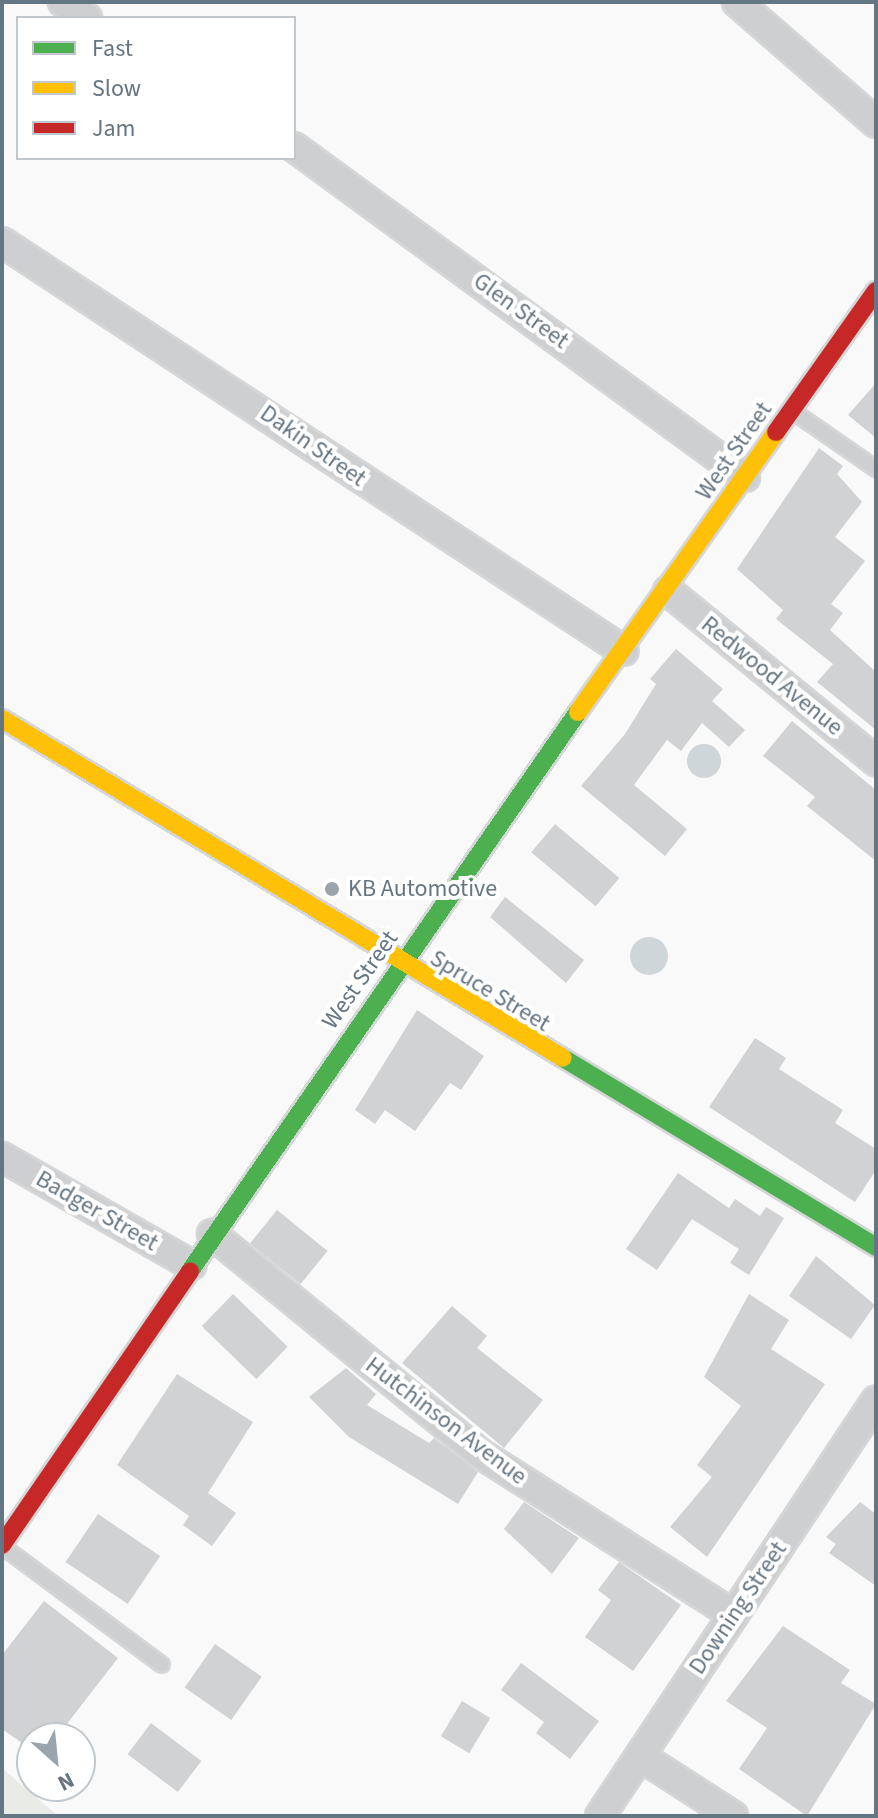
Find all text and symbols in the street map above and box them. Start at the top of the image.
legend [16,16,296,160]
text: Fast [92,31,133,66]
text: Slow [92,71,141,106]
text: Jam [92,111,136,146]
street label: Glen Street [468,267,574,355]
street label: West Street [690,396,778,506]
street label: Dakin Street [254,399,372,493]
street label: Redwood Avenue [695,610,849,742]
place label: KB Automotive [348,875,497,903]
marker: KB Automotive [323,880,341,898]
street label: West Street [316,925,404,1035]
street label: Spruce Street [425,944,555,1038]
street label: Badger Street [31,1164,163,1258]
street label: Hutchinson Avenue [360,1351,532,1491]
street label: Downing Street [683,1536,793,1680]
north arrow [16,1722,96,1802]
text: N [52,1764,80,1799]

